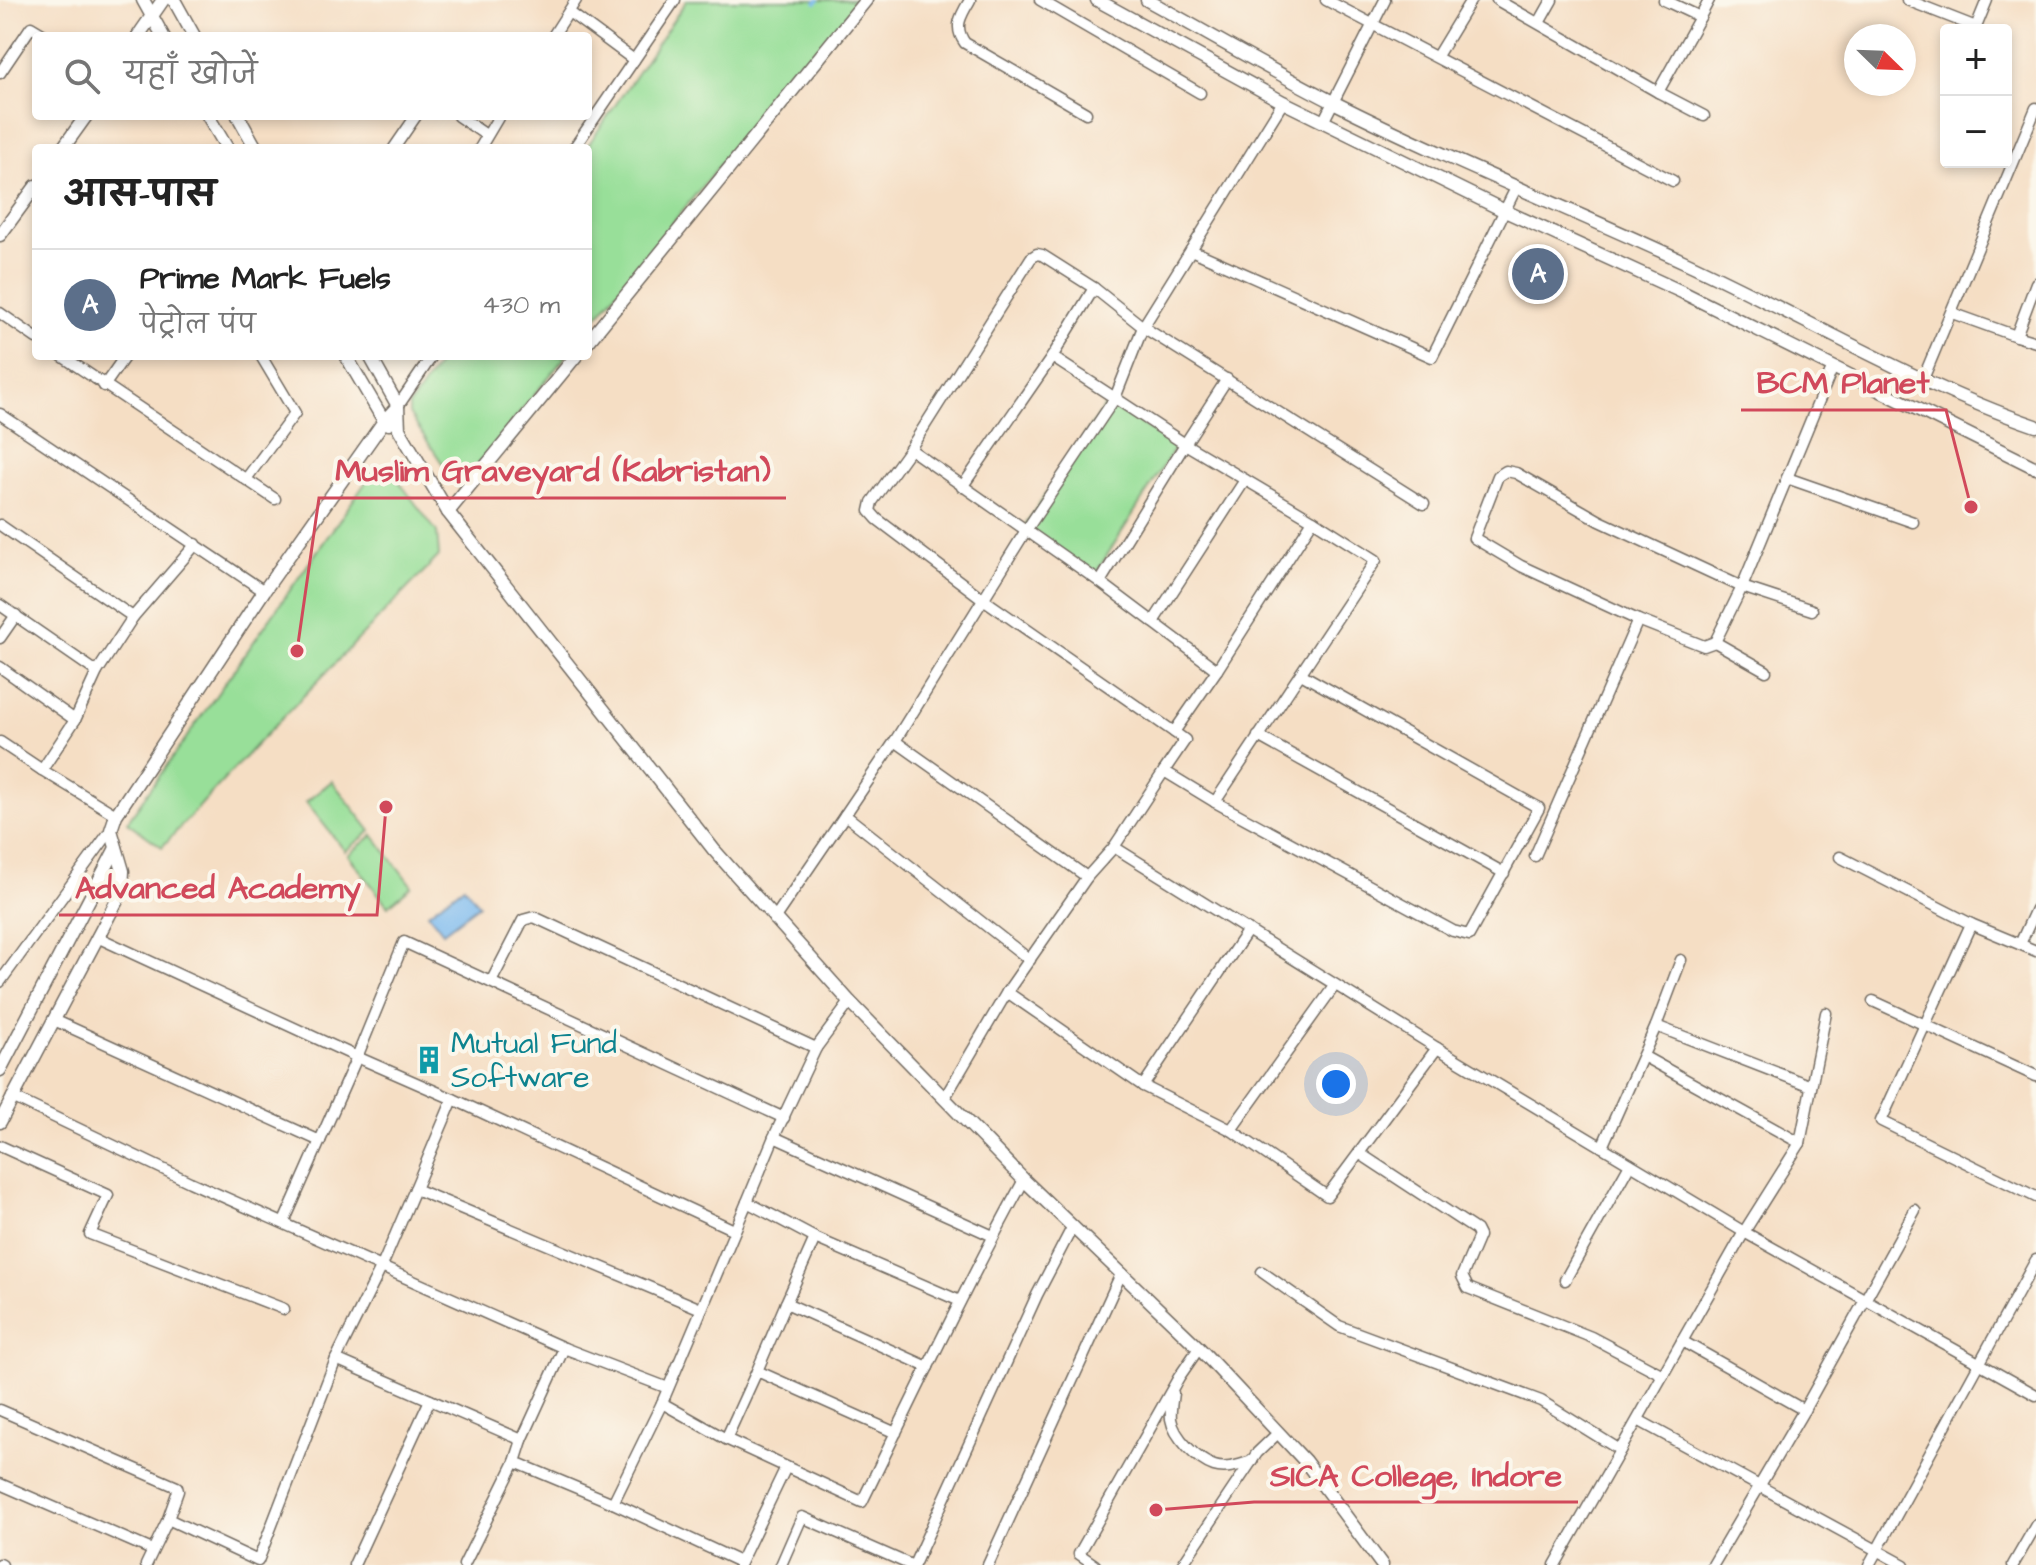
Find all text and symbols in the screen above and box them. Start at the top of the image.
north arrow [1844,24,1916,96]
map controls [1940,24,2012,168]
button: + [1940,24,2012,96]
search box [32,32,592,120]
icon: search [60,54,104,98]
text: यहाँ खोजें [124,54,257,96]
button: − [1940,96,2012,168]
text: आस-पास [64,171,216,219]
pin: A [1512,244,1564,304]
text: Prime Mark Fuels [140,258,391,300]
text: A [82,287,98,323]
text: 430 m [482,287,560,323]
text: पेट्रोल पंप [140,307,256,343]
callout: BCM Planet [1741,354,1946,410]
text: BCM Planet [1757,361,1930,406]
callout: Muslim Graveyard (Kabristan) [319,442,786,498]
text: Muslim Graveyard (Kabristan) [335,449,771,495]
callout: Advanced Academy [59,859,377,915]
text: Advanced Academy [75,866,361,912]
place label: Mutual Fund Software [451,1023,617,1099]
building icon: Mutual Fund Software [414,1045,444,1075]
your location [1316,1064,1356,1104]
callout: SICA College, Indore [1254,1446,1578,1502]
text: SICA College, Indore [1269,1454,1562,1500]

